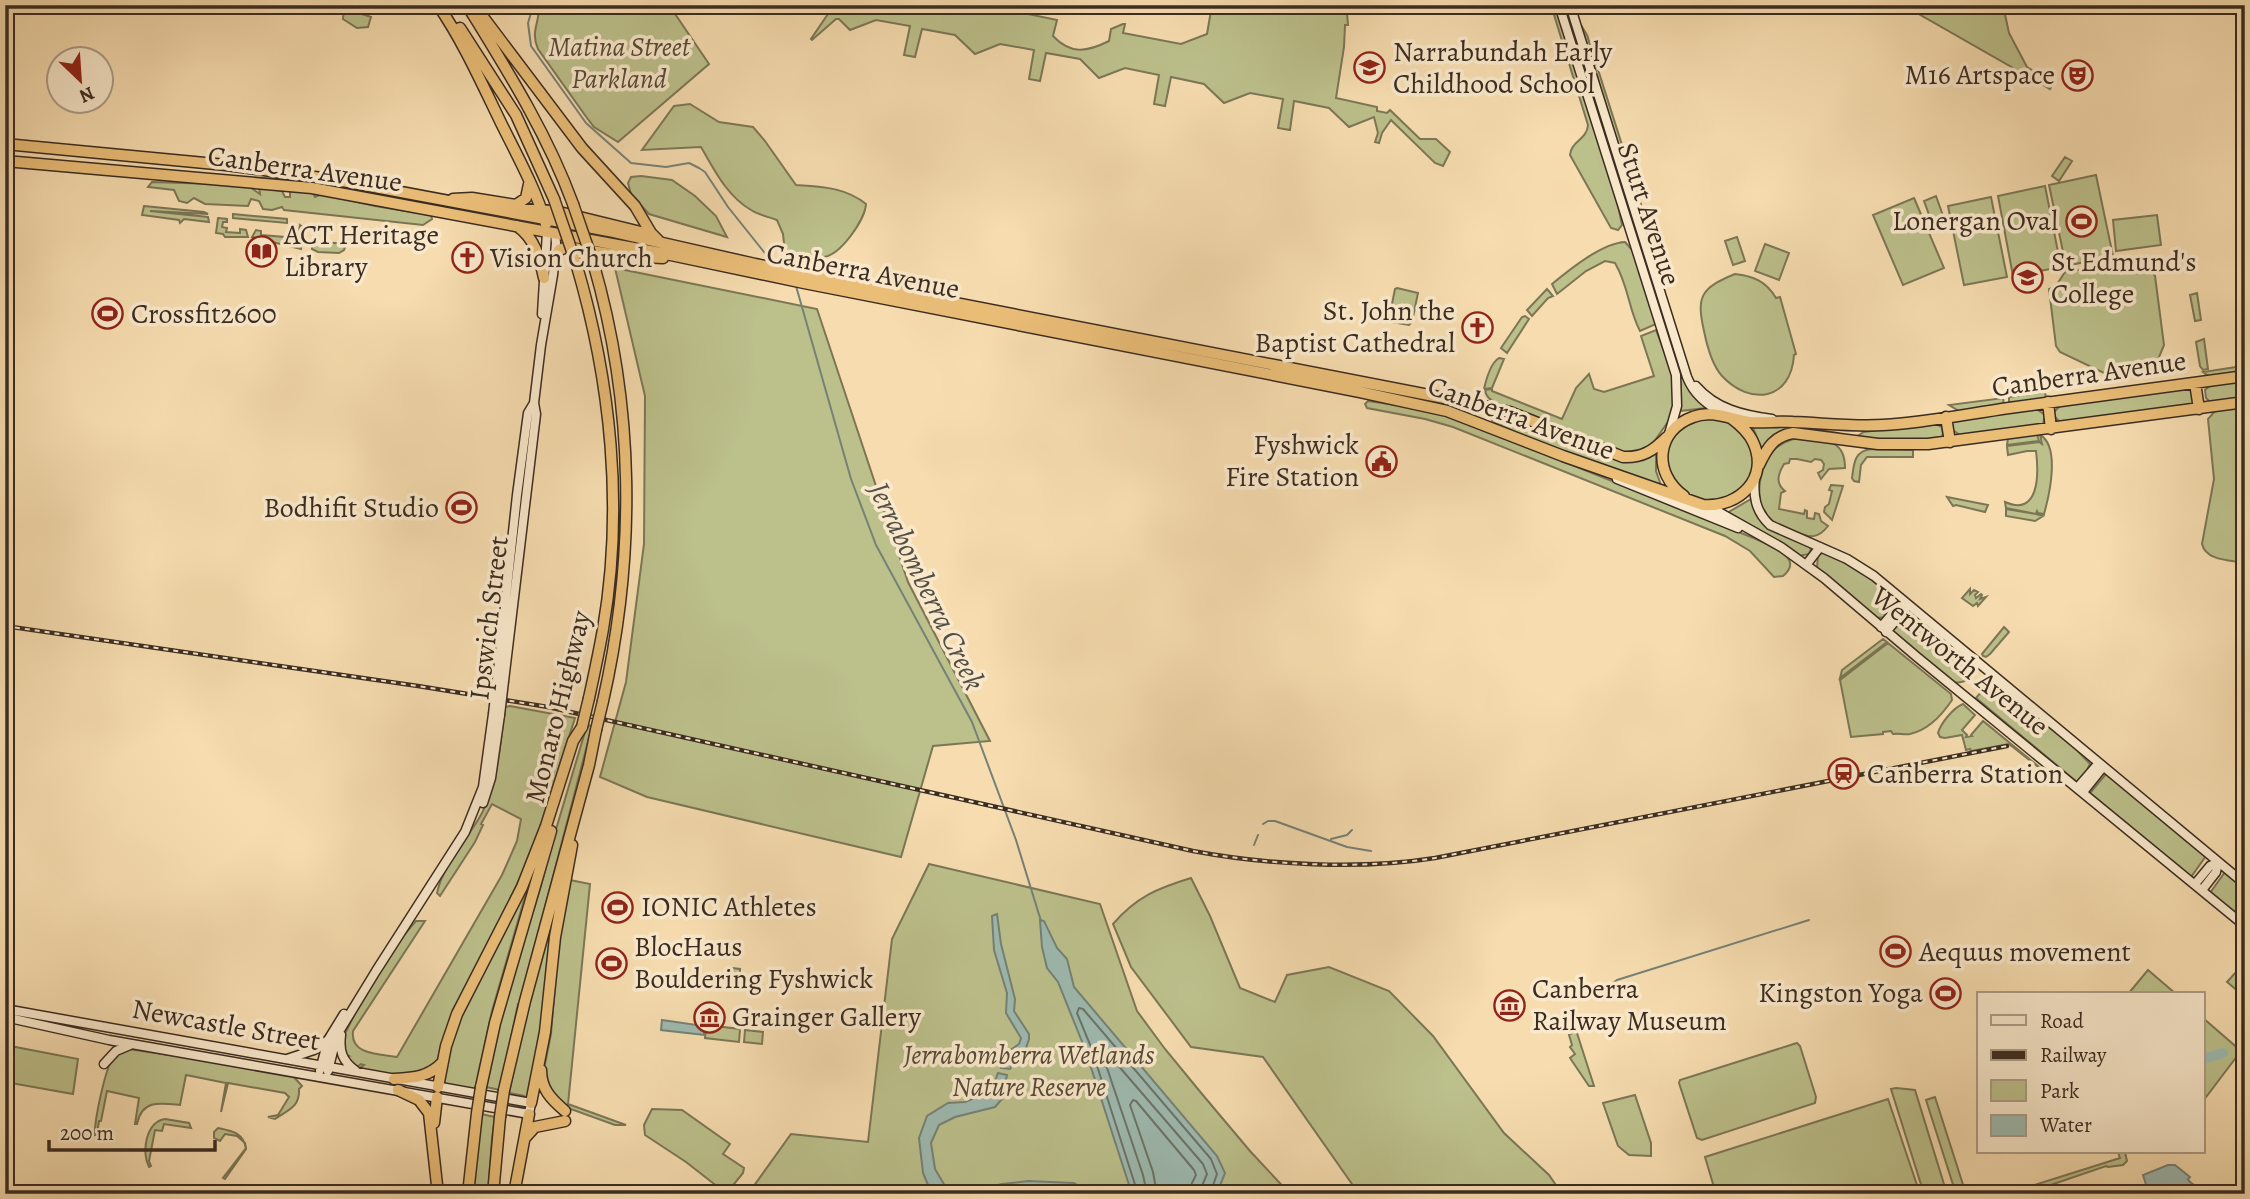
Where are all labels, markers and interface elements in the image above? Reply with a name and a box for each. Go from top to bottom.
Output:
park label: Matina Street Parkland [548,28,691,98]
place label: Narrabundah Early Childhood School [1393,33,1613,103]
north arrow [46,46,116,116]
school or university icon: Narrabundah Early Childhood School [1353,51,1387,85]
place label: M16 Artspace [1904,56,2055,94]
theatre icon: M16 Artspace [2061,58,2095,92]
text: N [75,80,99,109]
street label: Canberra Avenue [205,137,405,201]
street label: Sturt Avenue [1608,138,1690,290]
place label: Lonergan Oval [1892,202,2058,240]
sports icon: Lonergan Oval [2064,204,2098,238]
place label: ACT Heritage Library [283,216,439,286]
library icon: ACT Heritage Library [244,234,278,268]
street label: Canberra Avenue [763,234,963,308]
place label: Vision Church [489,239,653,277]
church icon: Vision Church [450,241,484,275]
place label: St Edmund's College [2051,243,2197,313]
school or university icon: St Edmund's College [2011,261,2045,295]
place label: St. John the Baptist Cathedral [1255,292,1455,362]
place label: Crossfit2600 [131,295,277,333]
sports icon: Crossfit2600 [91,297,125,331]
church icon: St. John the Baptist Cathedral [1461,310,1495,344]
street label: Canberra Avenue [1989,342,2189,406]
street label: Canberra Avenue [1422,367,1620,469]
place label: Fyshwick Fire Station [1225,426,1359,496]
public building icon: Fyshwick Fire Station [1365,444,1399,478]
water label: Jerrabomberra Creek [859,474,995,697]
place label: Bodhifit Studio [263,489,439,527]
sports icon: Bodhifit Studio [445,491,479,525]
street label: Ipswich Street [460,534,518,702]
street label: Wentworth Avenue [1862,577,2057,744]
street label: Monaro Highway [516,606,600,807]
place label: Canberra Station [1867,755,2063,793]
station icon: Canberra Station [1827,757,1861,791]
place label: IONIC Athletes [641,888,817,926]
sports icon: IONIC Athletes [601,890,635,924]
place label: BlocHaus Bouldering Fyshwick [634,928,873,998]
place label: Aequus movement [1918,933,2131,971]
sports icon: Aequus movement [1879,935,1913,969]
sports icon: BlocHaus Bouldering Fyshwick [594,946,628,980]
place label: Canberra Railway Museum [1532,970,1727,1040]
place label: Kingston Yoga [1758,974,1923,1012]
sports icon: Kingston Yoga [1929,976,1963,1010]
museum icon: Canberra Railway Museum [1492,988,1526,1022]
street label: Newcastle Street [129,990,323,1060]
legend [1977,992,2204,1154]
place label: Grainger Gallery [732,998,921,1036]
museum icon: Grainger Gallery [692,1000,726,1034]
text: Road [2040,1007,2084,1035]
park label: Jerrabomberra Wetlands Nature Reserve [902,1036,1155,1106]
text: Railway [2040,1041,2107,1069]
text: Park [2040,1077,2080,1105]
scale bar [49,1108,215,1152]
text: Water [2039,1111,2092,1139]
text: 200 m [60,1119,114,1147]

